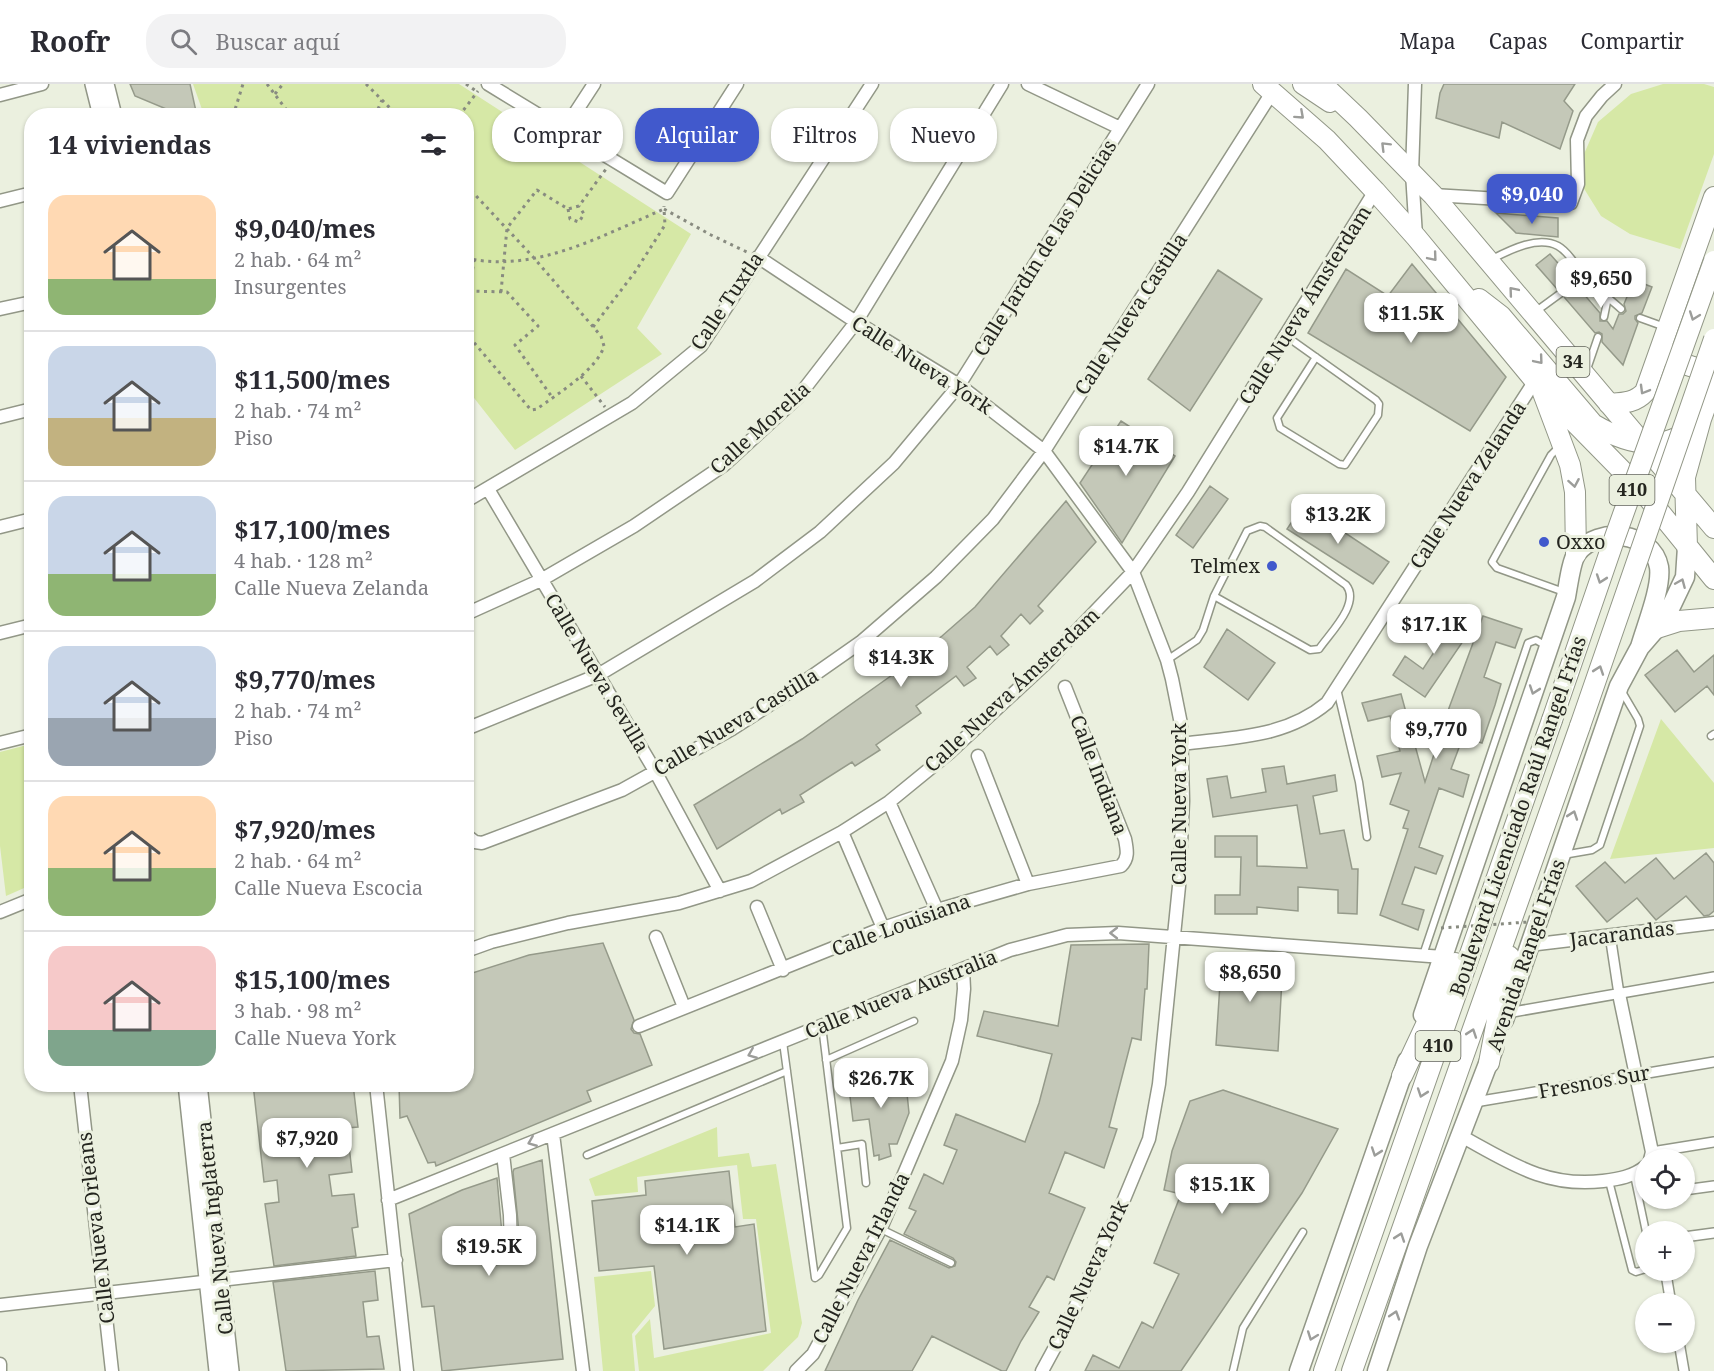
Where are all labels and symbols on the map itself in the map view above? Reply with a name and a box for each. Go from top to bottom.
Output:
one-way arrow [1293,108,1304,119]
street label: Calle Jardín de las Delicias [967,134,1122,361]
one-way arrow [1381,142,1392,152]
pin: $9,040 [1483,174,1581,225]
street label: Calle Nueva Ámsterdam [1232,200,1377,409]
street label: Calle Nueva Castilla [1068,227,1193,400]
street label: Calle Tuxtla [684,246,769,355]
one-way arrow [1426,250,1437,261]
pin: $9,650 [1552,258,1650,309]
one-way arrow [1510,287,1521,298]
pin: $11.5K [1362,293,1460,344]
street label: Calle Nueva York [847,309,998,420]
one-way arrow [1689,311,1702,321]
road number: 34 [1556,347,1590,377]
one-way arrow [1531,353,1542,364]
street label: Calle Morelia [704,375,816,480]
one-way arrow [1640,384,1651,394]
street label: Calle Nueva Zelanda [1403,396,1532,574]
pin: $14.7K [1077,426,1175,477]
road number: 410 [1610,475,1654,505]
one-way arrow [1567,478,1579,487]
pin: $13.2K [1289,494,1387,545]
place label: Oxxo [1556,528,1606,555]
marker: Oxxo [1537,535,1551,549]
place label: Telmex [1191,552,1260,579]
marker: Telmex [1265,559,1279,573]
one-way arrow [1595,573,1608,584]
one-way arrow [1674,579,1686,590]
street label: Calle Nueva Sevilla [539,588,656,758]
street label: Calle Nueva Ámsterdam [918,601,1105,778]
pin: $17.1K [1385,604,1483,655]
street label: Boulevard Licenciado Raúl Rangel Frías [1443,632,1592,1000]
pin: $14.3K [852,637,950,688]
street label: Calle Nueva Castilla [648,662,823,782]
one-way arrow [1592,665,1605,676]
one-way arrow [1529,684,1541,695]
pin: $9,770 [1387,709,1485,760]
street label: Calle Indiana [1064,711,1135,839]
street label: Calle Nueva York [1165,723,1192,885]
one-way arrow [1566,810,1579,821]
street label: Avenida Rangel Frías [1480,855,1571,1054]
street label: Calle Louisiana [828,887,974,962]
street label: Jacarandas [1567,914,1676,953]
one-way arrow [1110,927,1119,940]
street label: Calle Nueva Australia [801,943,1001,1044]
pin: $8,650 [1201,952,1299,1003]
one-way arrow [1464,1028,1477,1039]
road number: 410 [1416,1031,1460,1061]
one-way arrow [748,1047,759,1059]
pin: $26.7K [832,1058,930,1109]
street label: Fresnos Sur [1536,1058,1652,1105]
one-way arrow [1416,1087,1429,1098]
pin: $7,920 [258,1118,356,1169]
street label: Calle Nueva Inglaterra [190,1120,239,1336]
street label: Calle Nueva Orleans [70,1131,121,1325]
one-way arrow [528,1135,539,1147]
one-way arrow [1371,1146,1384,1157]
pin: $15.1K [1173,1164,1271,1215]
street label: Calle Nueva Irlanda [806,1167,916,1348]
street label: Calle Nueva York [1041,1195,1134,1354]
pin: $14.1K [638,1205,736,1256]
pin: $19.5K [440,1226,538,1277]
one-way arrow [1392,1232,1405,1243]
one-way arrow [1388,1311,1401,1321]
one-way arrow [1306,1330,1319,1341]

